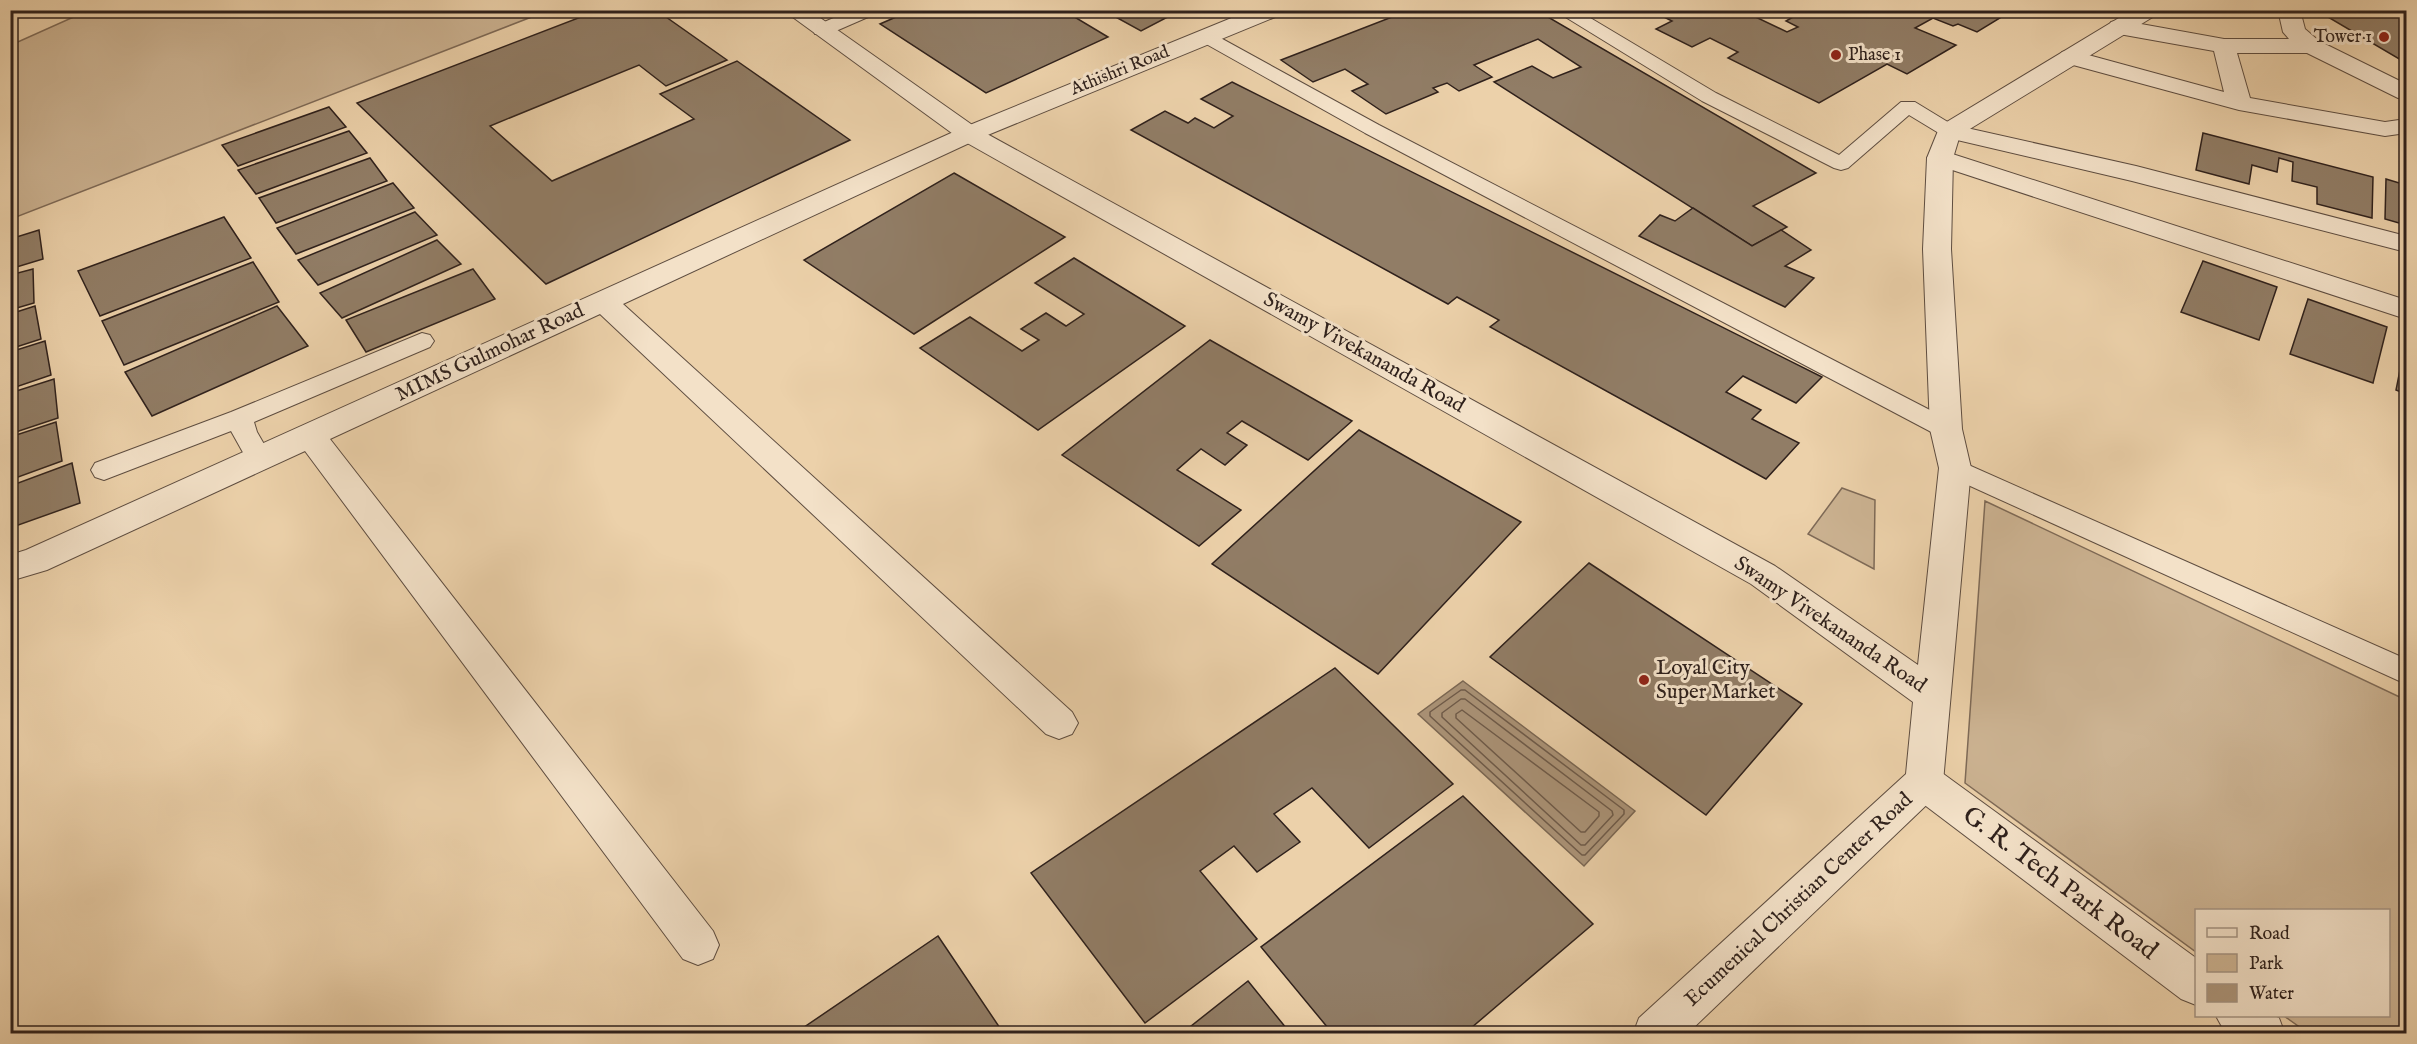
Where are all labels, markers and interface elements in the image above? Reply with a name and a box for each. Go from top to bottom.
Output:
place label: Tower 1 [2314,26,2372,49]
marker: Tower 1 [2377,30,2391,44]
street label: Athishri Road [1066,41,1173,102]
place label: Phase 1 [1848,44,1901,67]
marker: Phase 1 [1829,48,1843,62]
street label: Swamy Vivekananda Road [1258,286,1470,420]
street label: MIMS Gulmohar Road [392,297,589,408]
street label: Swamy Vivekananda Road [1729,550,1932,700]
place label: Loyal City Super Market [1656,655,1775,706]
marker: Loyal City Super Market [1637,673,1651,687]
street label: Ecumenical Christian Center Road [1679,786,1919,1013]
street label: G. R. Tech Park Road [1956,799,2164,967]
legend [2195,909,2390,1017]
text: Road [2249,923,2290,946]
text: Park [2249,953,2284,976]
text: Water [2249,983,2294,1006]

